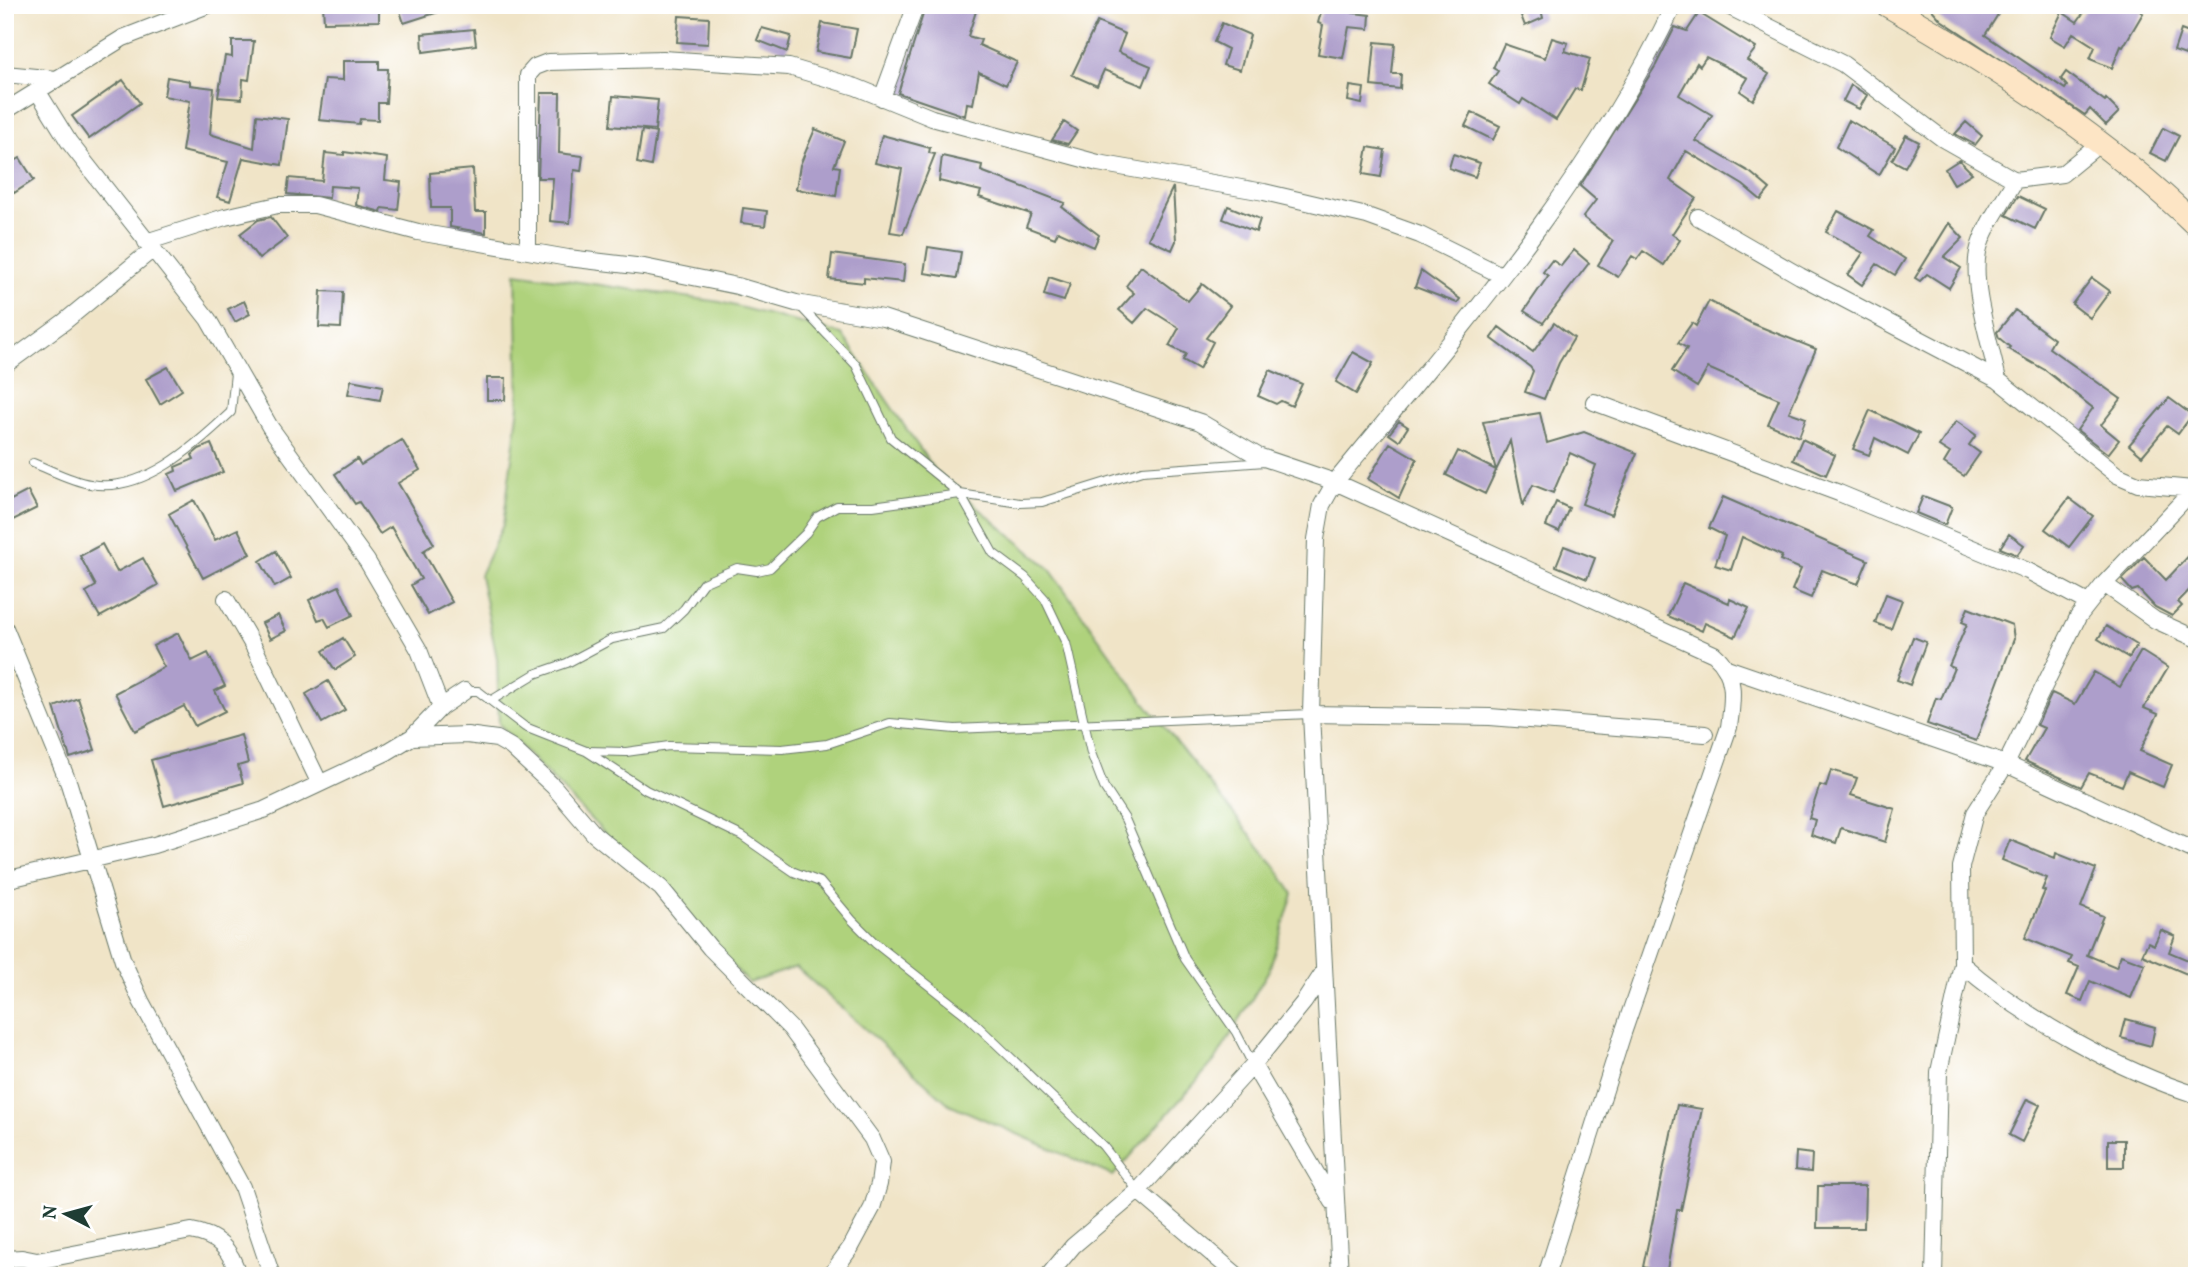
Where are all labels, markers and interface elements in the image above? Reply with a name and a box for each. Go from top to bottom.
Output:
north arrow [32,1180,102,1250]
text: N [37,1204,65,1221]

